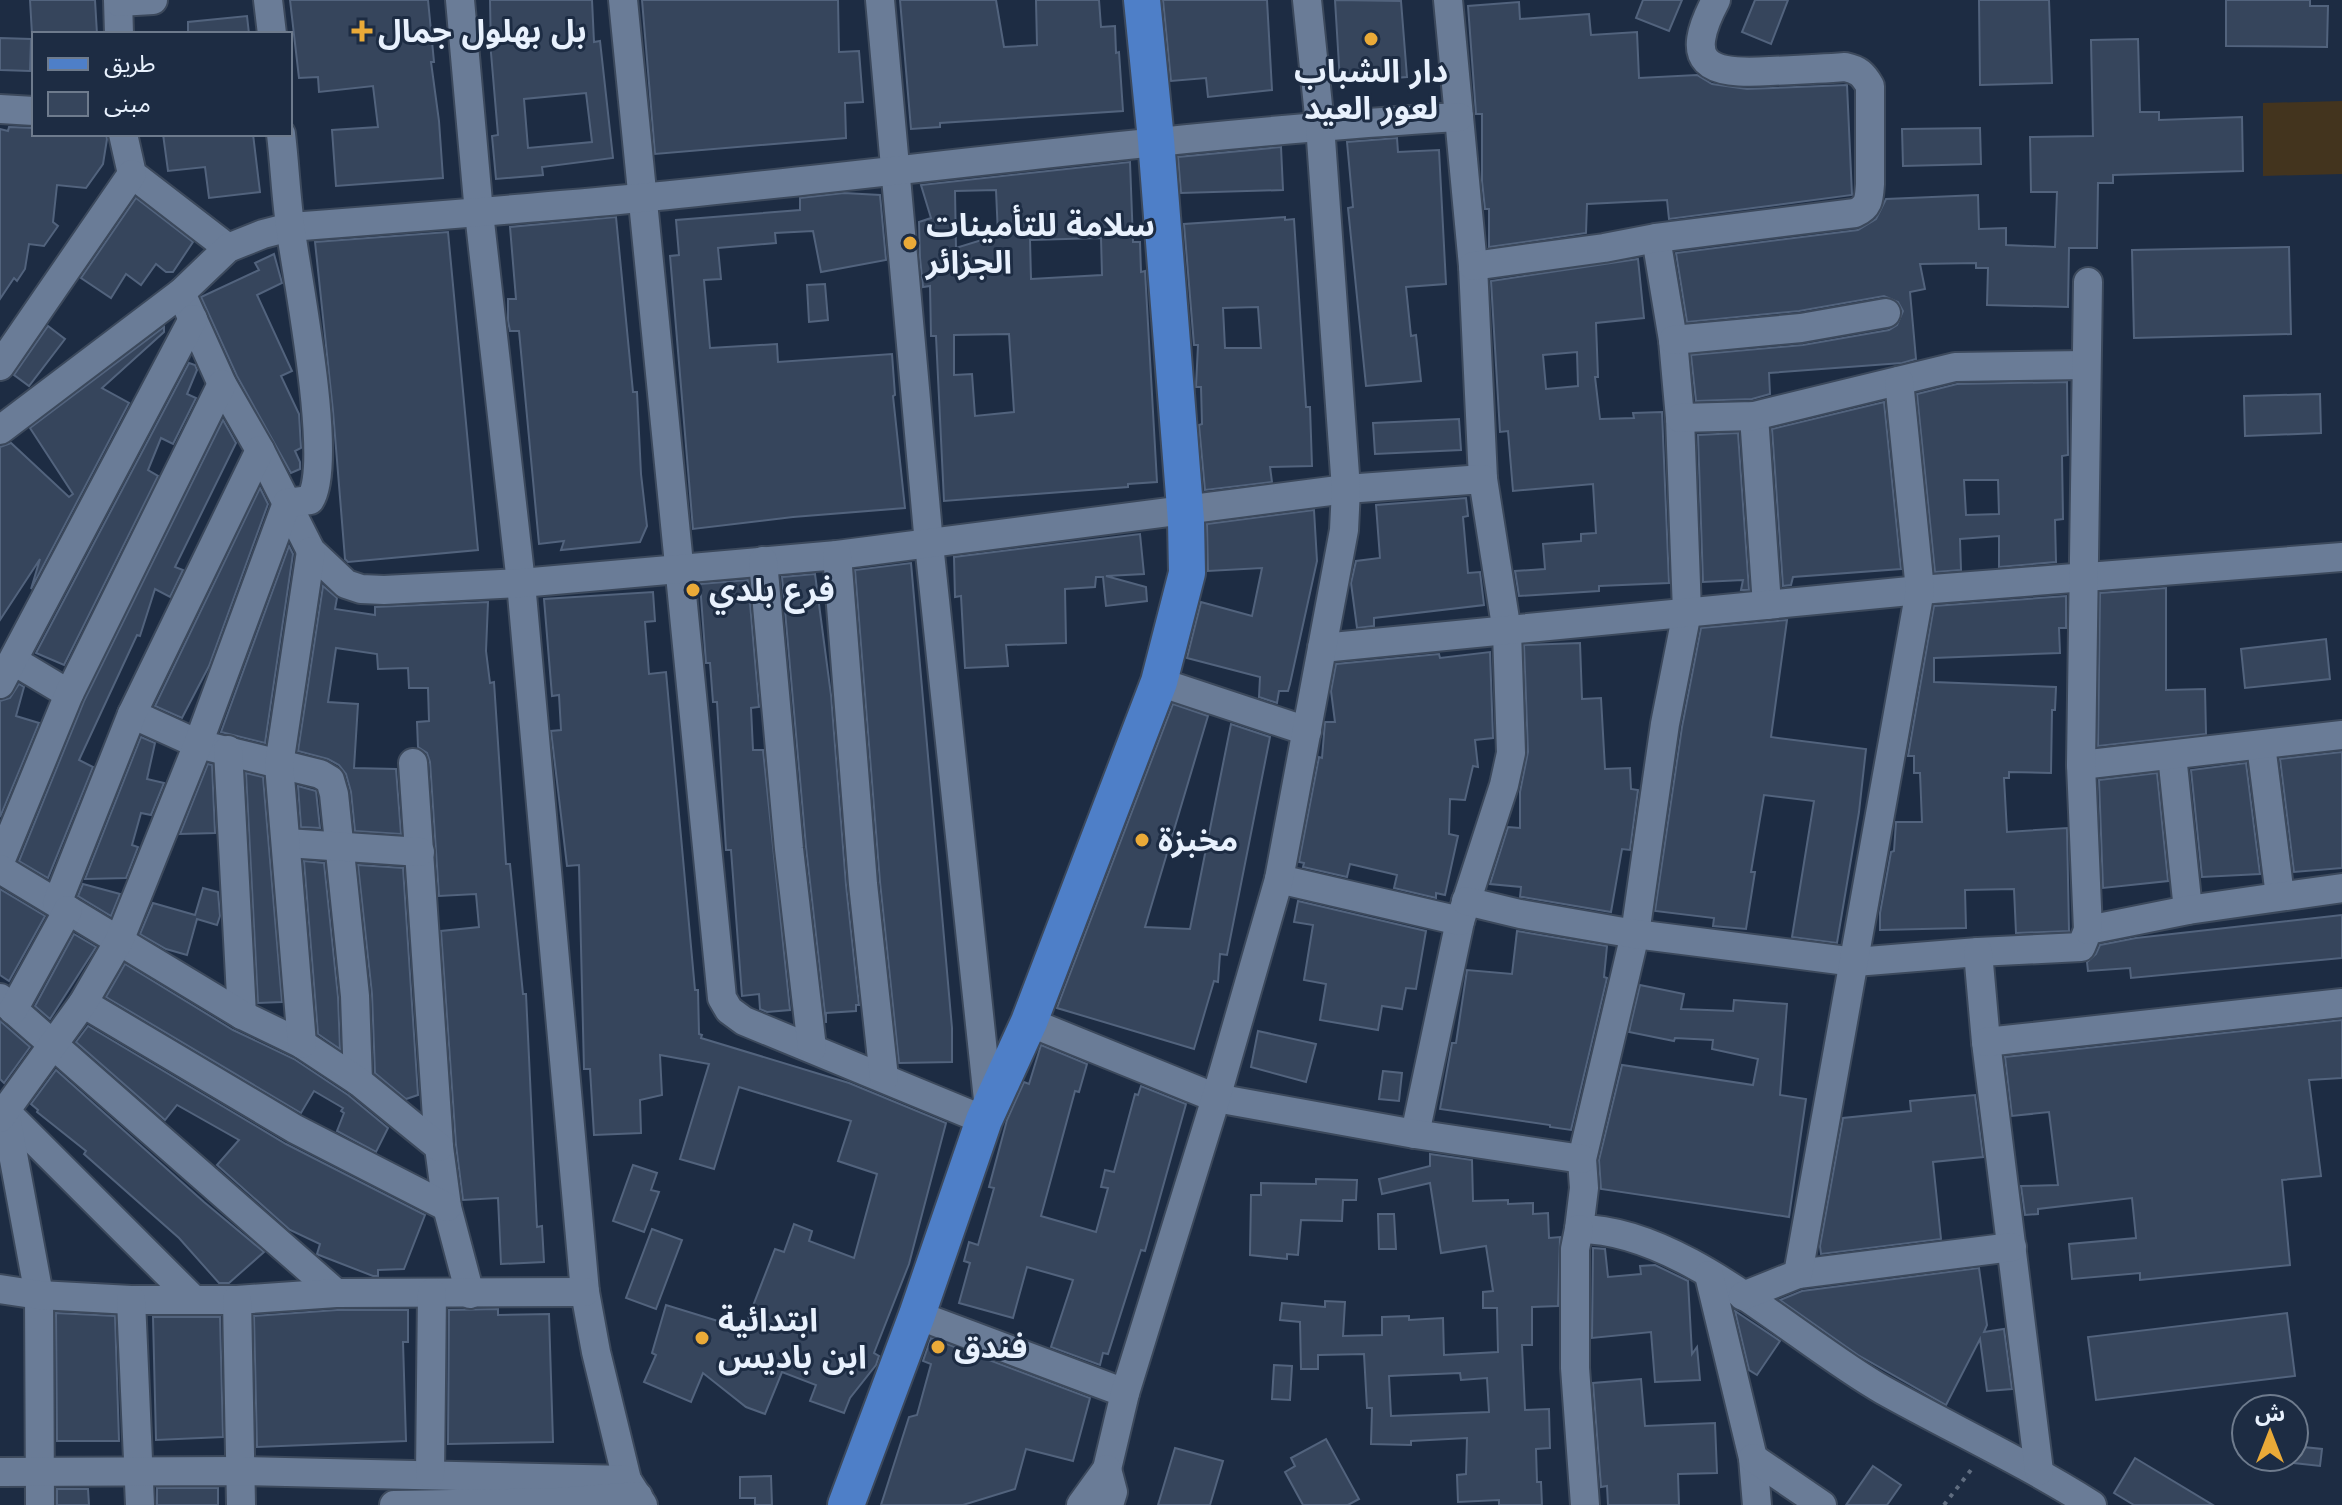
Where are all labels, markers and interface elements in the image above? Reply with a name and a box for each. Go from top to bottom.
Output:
place label: بل بهلول جمال [378,8,587,54]
marker: بل بهلول جمال [353,22,371,40]
marker: دار الشباب لعور العيد [1362,30,1380,48]
legend [32,32,292,136]
text: طريق [104,46,156,81]
place label: دار الشباب لعور العيد [1294,48,1448,131]
text: مبنى [104,86,151,121]
place label: سلامة للتأمينات الجزائر [924,202,1155,285]
marker: سلامة للتأمينات الجزائر [901,234,919,252]
place label: فرع بلدي [709,567,835,615]
marker: فرع بلدي [684,581,702,599]
place label: مخبزة [1158,817,1238,863]
marker: مخبزة [1133,831,1151,849]
place label: ابتدائية ابن باديس [718,1297,867,1380]
place label: فندق [954,1324,1027,1370]
marker: ابتدائية ابن باديس [693,1329,711,1347]
marker: فندق [929,1338,947,1356]
north arrow [2230,1393,2310,1473]
text: ش [2255,1397,2285,1429]

